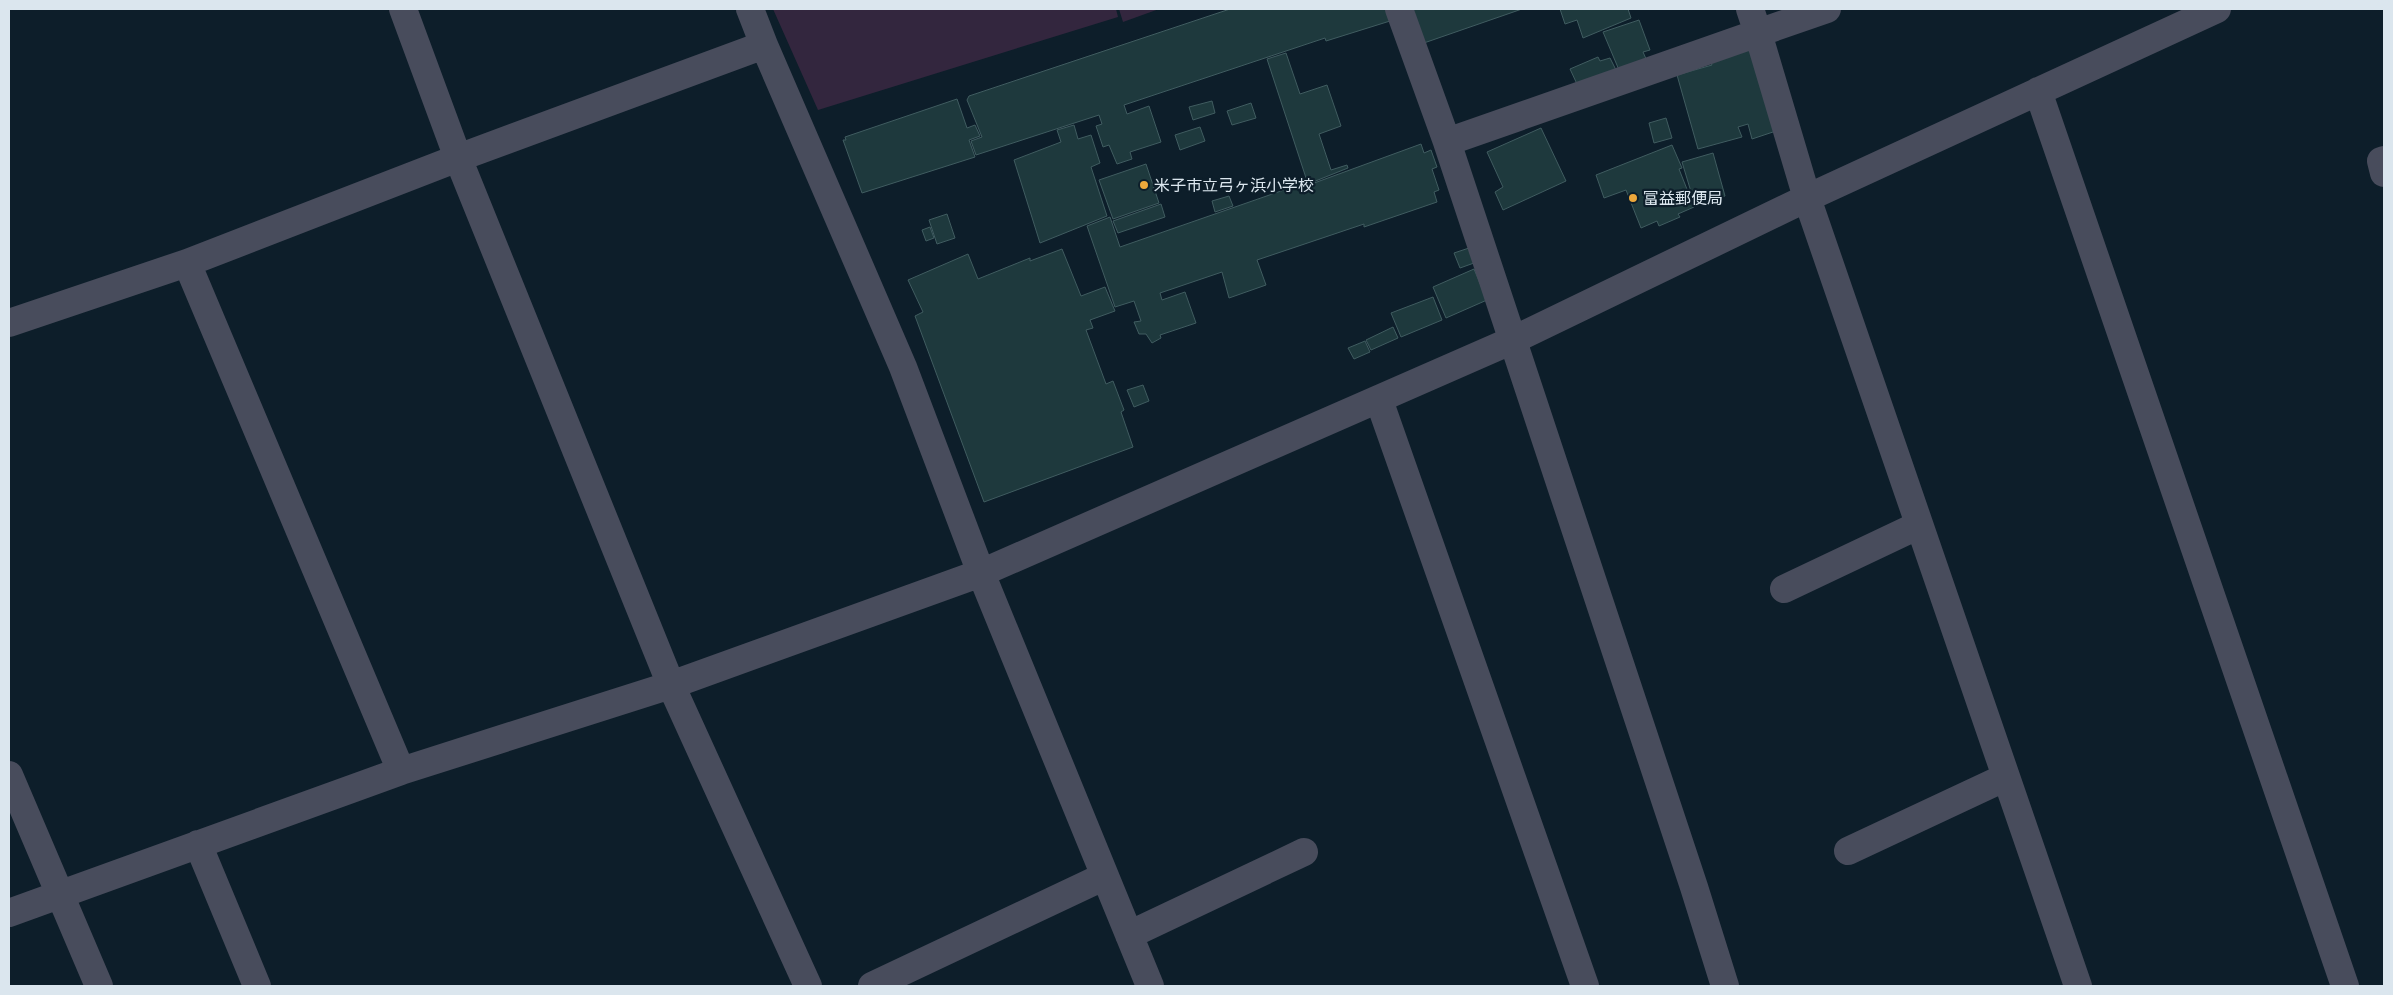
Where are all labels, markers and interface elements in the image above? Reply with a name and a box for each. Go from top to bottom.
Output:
place label: 米子市立弓ヶ浜小学校 [1154,176,1314,195]
marker: 米子市立弓ヶ浜小学校 [1138,179,1150,191]
place label: 富益郵便局 [1643,189,1723,208]
marker: 富益郵便局 [1627,192,1639,204]

